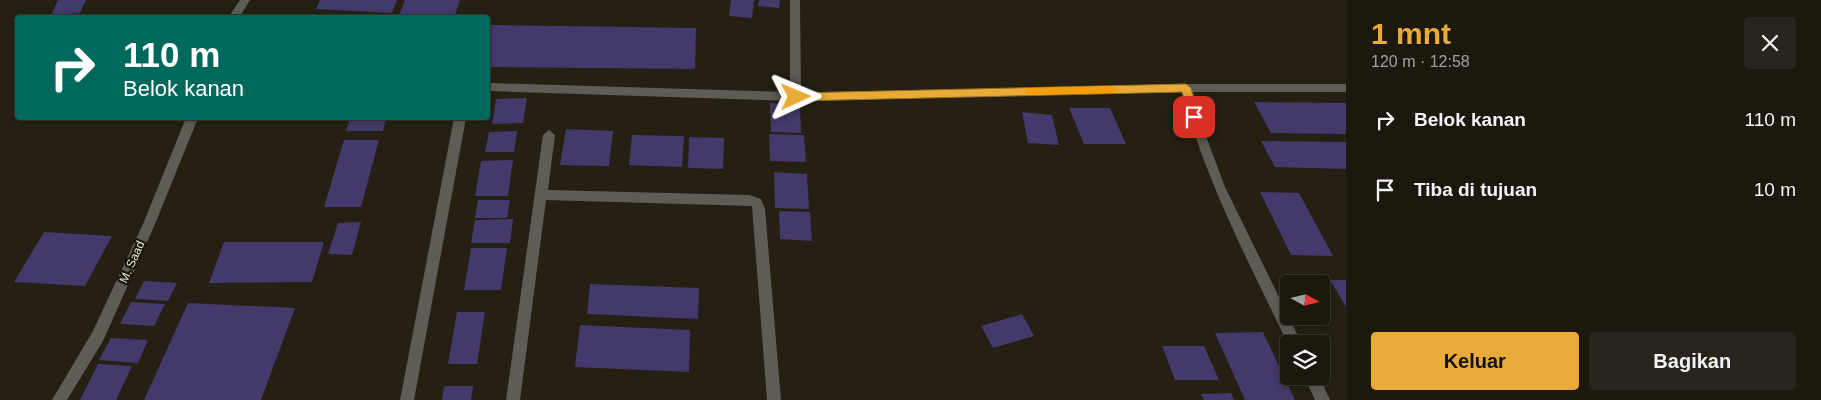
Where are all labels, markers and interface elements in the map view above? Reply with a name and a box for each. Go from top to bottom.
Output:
text: 1 mnt [1371,17,1451,50]
button: close [1744,17,1796,69]
icon: right [40,35,105,100]
text: 110 m [123,35,220,74]
text: 120 m · 12:58 [1371,53,1470,70]
position arrow [769,70,821,122]
text: Belok kanan [123,76,244,101]
pin [1173,96,1215,138]
icon: arrive [1180,103,1208,131]
icon: right [1371,106,1399,134]
text: Belok kanan [1414,109,1526,130]
text: 110 m [1745,109,1796,130]
icon: arrive [1371,176,1399,204]
text: Tiba di tujuan [1414,179,1537,200]
text: 10 m [1754,179,1796,200]
street label: M. Saad [117,239,147,285]
north arrow [1280,275,1330,325]
map controls [1280,275,1330,385]
button: Keluar [1371,332,1579,390]
button: Bagikan [1589,332,1796,390]
button: layers [1280,335,1330,385]

